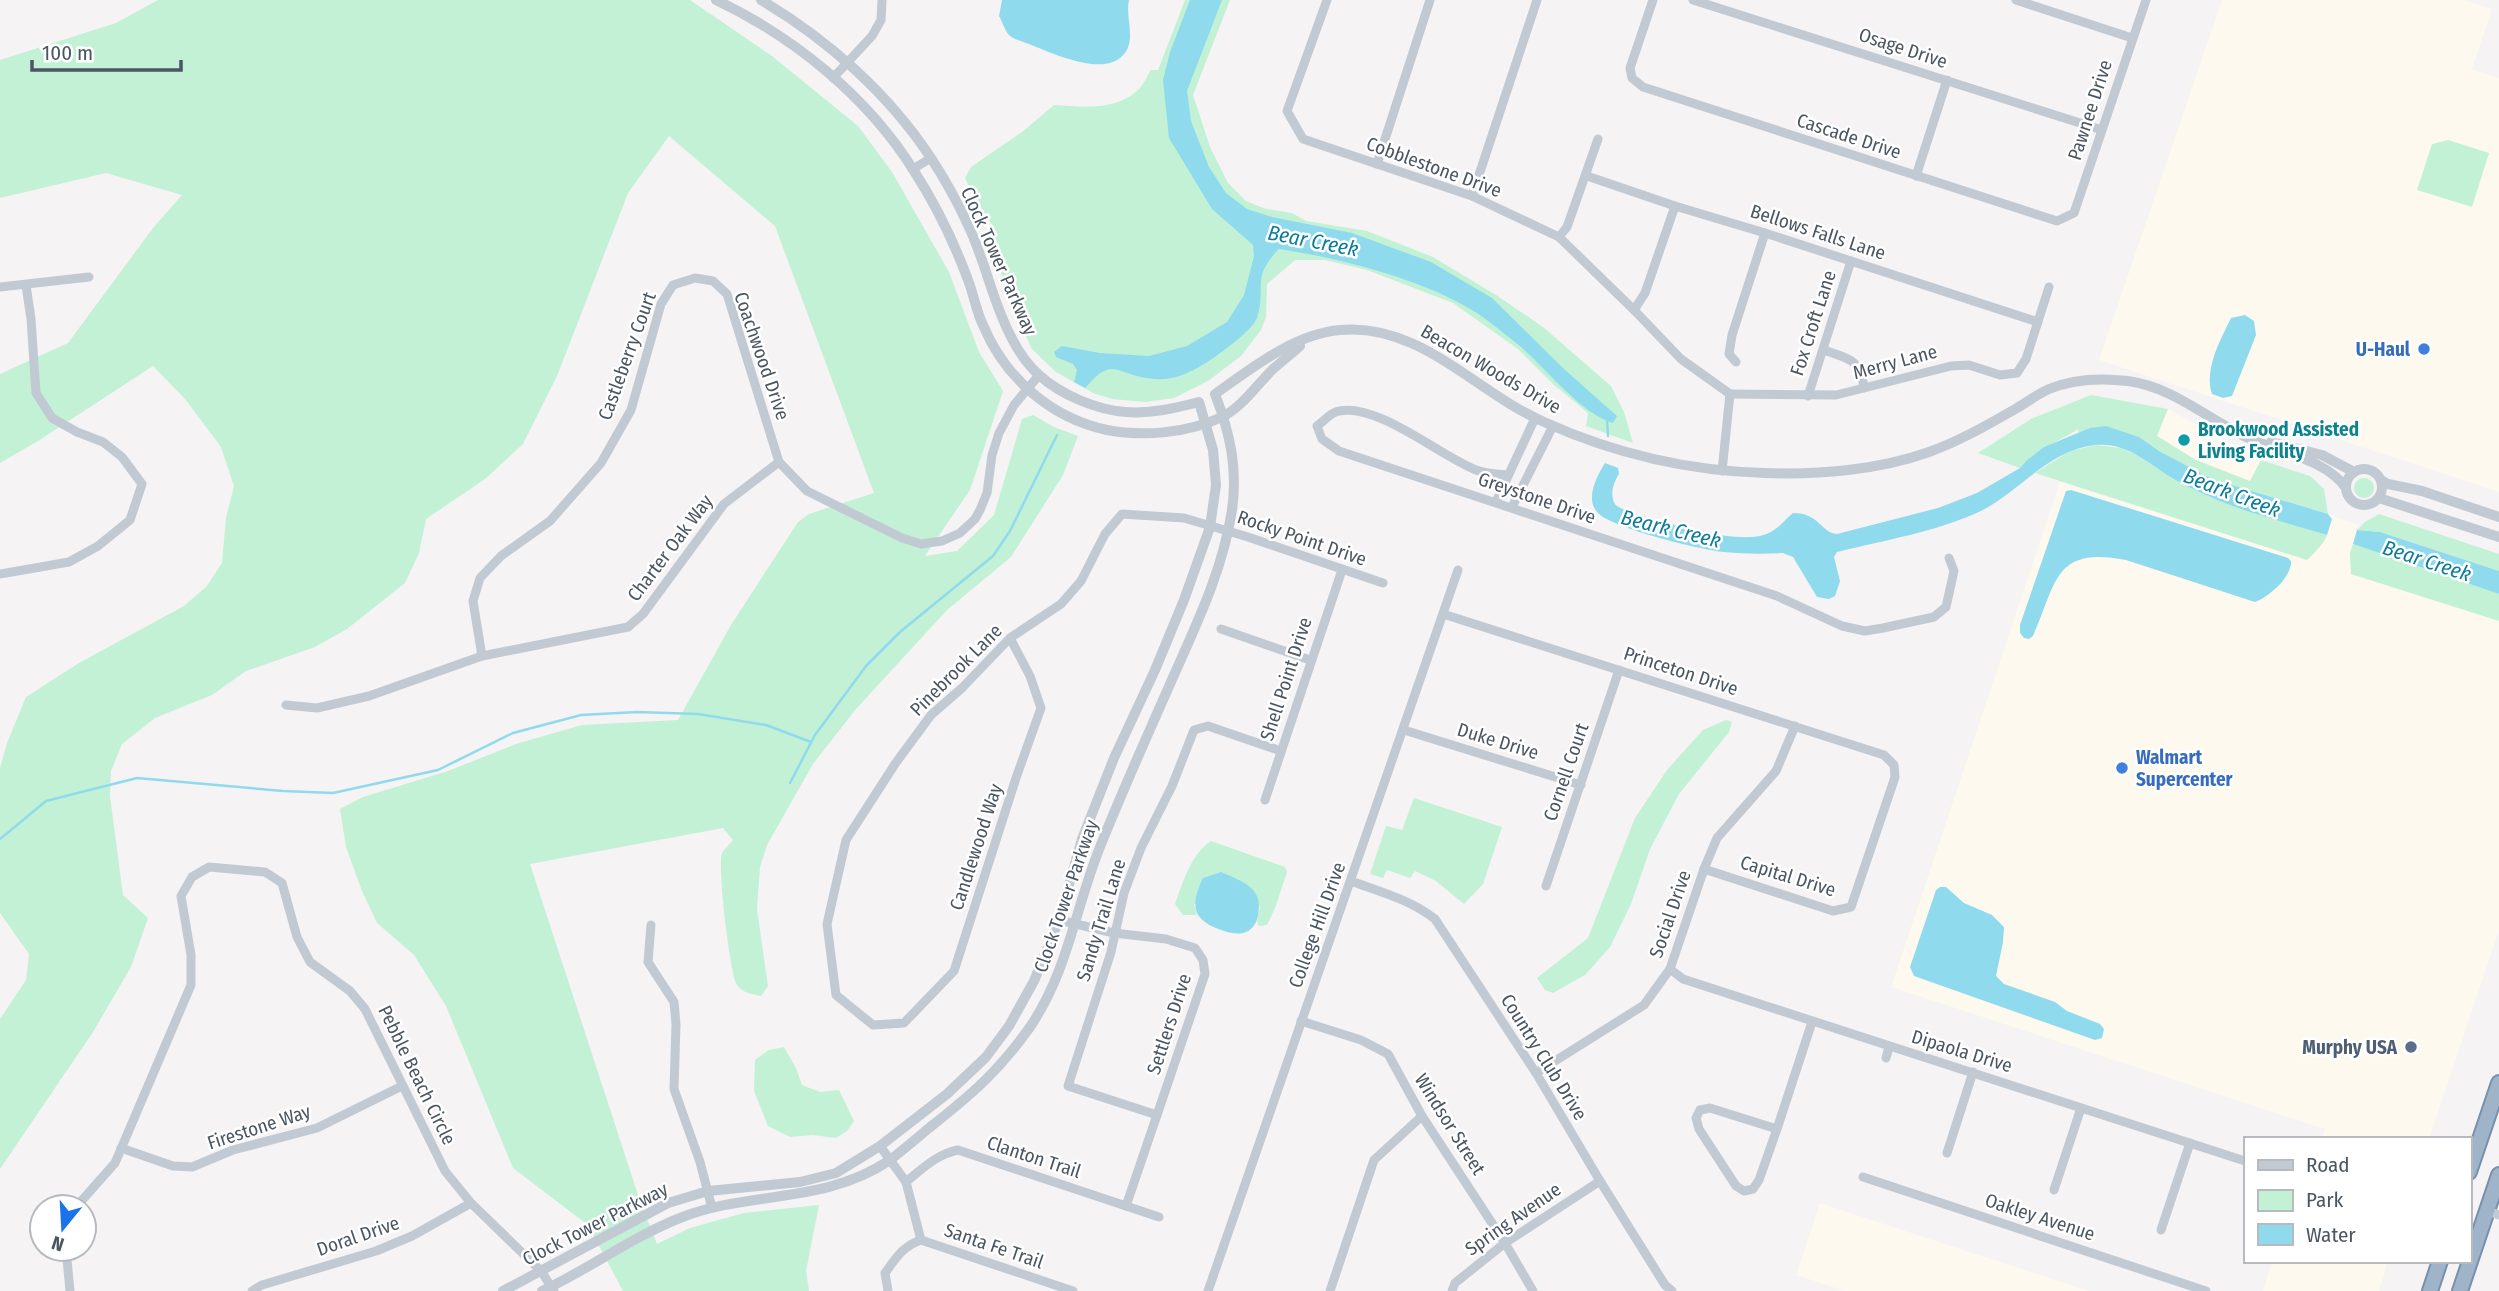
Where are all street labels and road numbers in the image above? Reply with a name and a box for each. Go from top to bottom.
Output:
street label: Osage Drive [1856,23,1950,73]
street label: Pawnee Drive [2063,57,2117,163]
street label: Cascade Drive [1794,108,1904,164]
street label: Cobblestone Drive [1363,132,1505,202]
street label: Clock Tower Parkway [956,183,1042,339]
street label: Bellows Falls Lane [1748,199,1888,265]
street label: Fox Croft Lane [1785,268,1841,378]
street label: Castleberry Court [593,288,661,423]
street label: Coachwood Drive [729,289,795,423]
street label: Beacon Woods Drive [1417,319,1565,419]
street label: Merry Lane [1850,340,1940,384]
street label: Greystone Drive [1475,467,1599,529]
street label: Charter Oak Way [622,490,718,606]
street label: Rocky Point Drive [1234,505,1370,571]
street label: Shell Point Drive [1255,614,1317,744]
street label: Pinebrook Lane [905,619,1007,721]
street label: Princeton Drive [1621,642,1741,700]
street label: Duke Drive [1455,718,1541,764]
street label: Cornell Court [1539,719,1594,824]
street label: Candlewood Way [945,780,1007,913]
street label: Clock Tower Parkway [1029,816,1103,975]
street label: Capital Drive [1738,851,1838,901]
street label: Sandy Trail Lane [1071,856,1131,984]
street label: College Hill Drive [1284,859,1350,991]
street label: Social Drive [1644,867,1696,961]
street label: Settlers Drive [1142,971,1196,1077]
street label: Country Club Drive [1496,990,1592,1124]
street label: Pebble Beach Circle [373,1002,461,1148]
street label: Dipaola Drive [1909,1025,2015,1077]
street label: Windsor Street [1410,1069,1491,1180]
street label: Firestone Way [205,1099,314,1154]
street label: Clanton Trail [984,1131,1084,1183]
street label: Clock Tower Parkway [519,1177,672,1271]
street label: Spring Avenue [1461,1178,1565,1260]
street label: Oakley Avenue [1982,1188,2098,1246]
street label: Doral Drive [314,1211,402,1261]
street label: Santa Fe Trail [941,1218,1047,1274]

